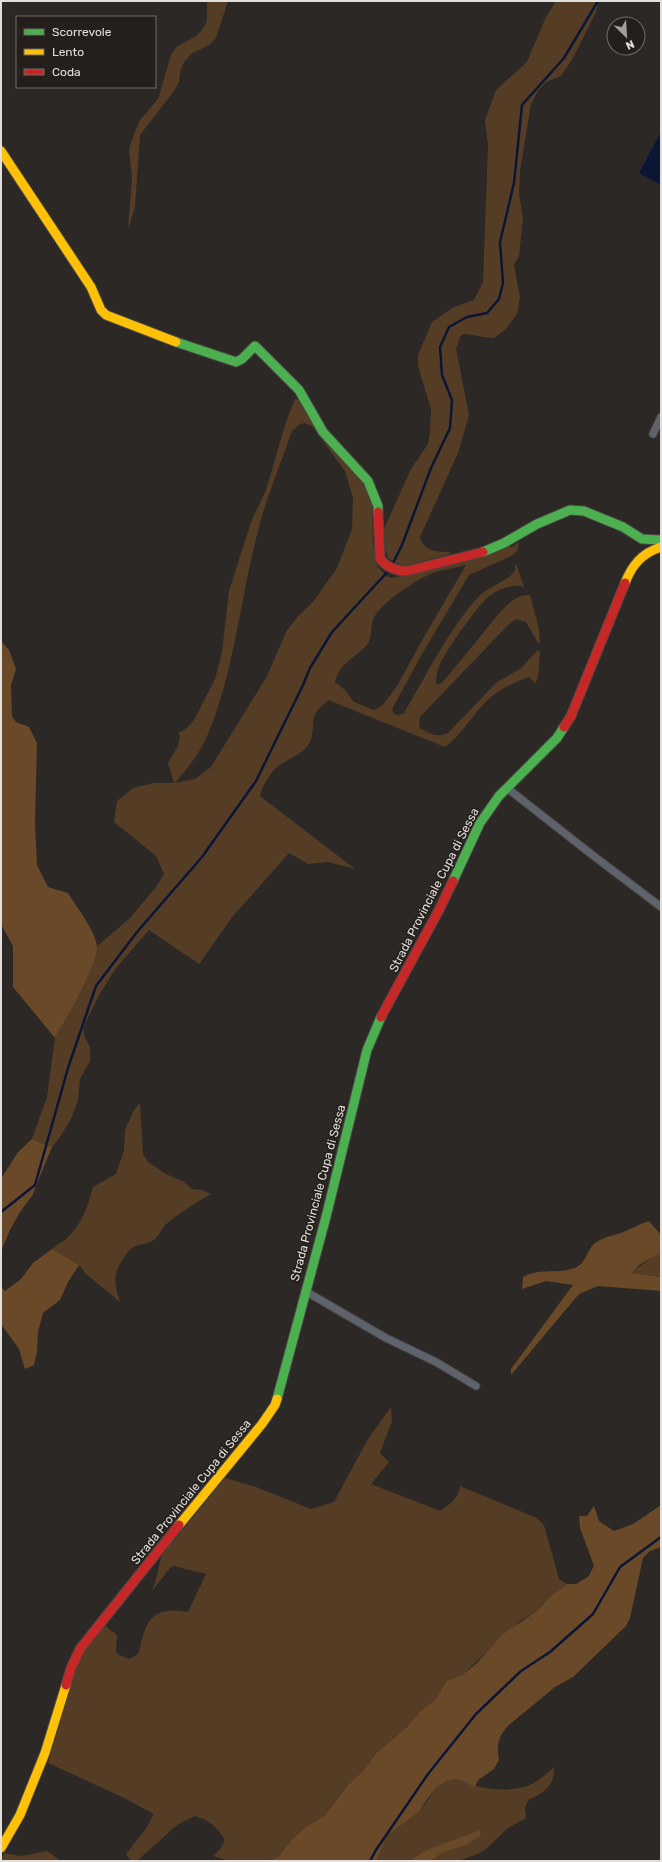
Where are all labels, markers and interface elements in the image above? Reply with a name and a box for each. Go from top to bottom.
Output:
legend [16,16,156,88]
north arrow [606,16,646,56]
text: Scorrevole [52,25,112,39]
text: N [624,37,636,52]
text: Lento [52,45,84,59]
text: Coda [52,65,81,79]
street label: Strada Provinciale Cupa di Sessa [386,806,482,974]
street label: Strada Provinciale Cupa di Sessa [288,1103,348,1283]
street label: Strada Provinciale Cupa di Sessa [128,1417,254,1567]

